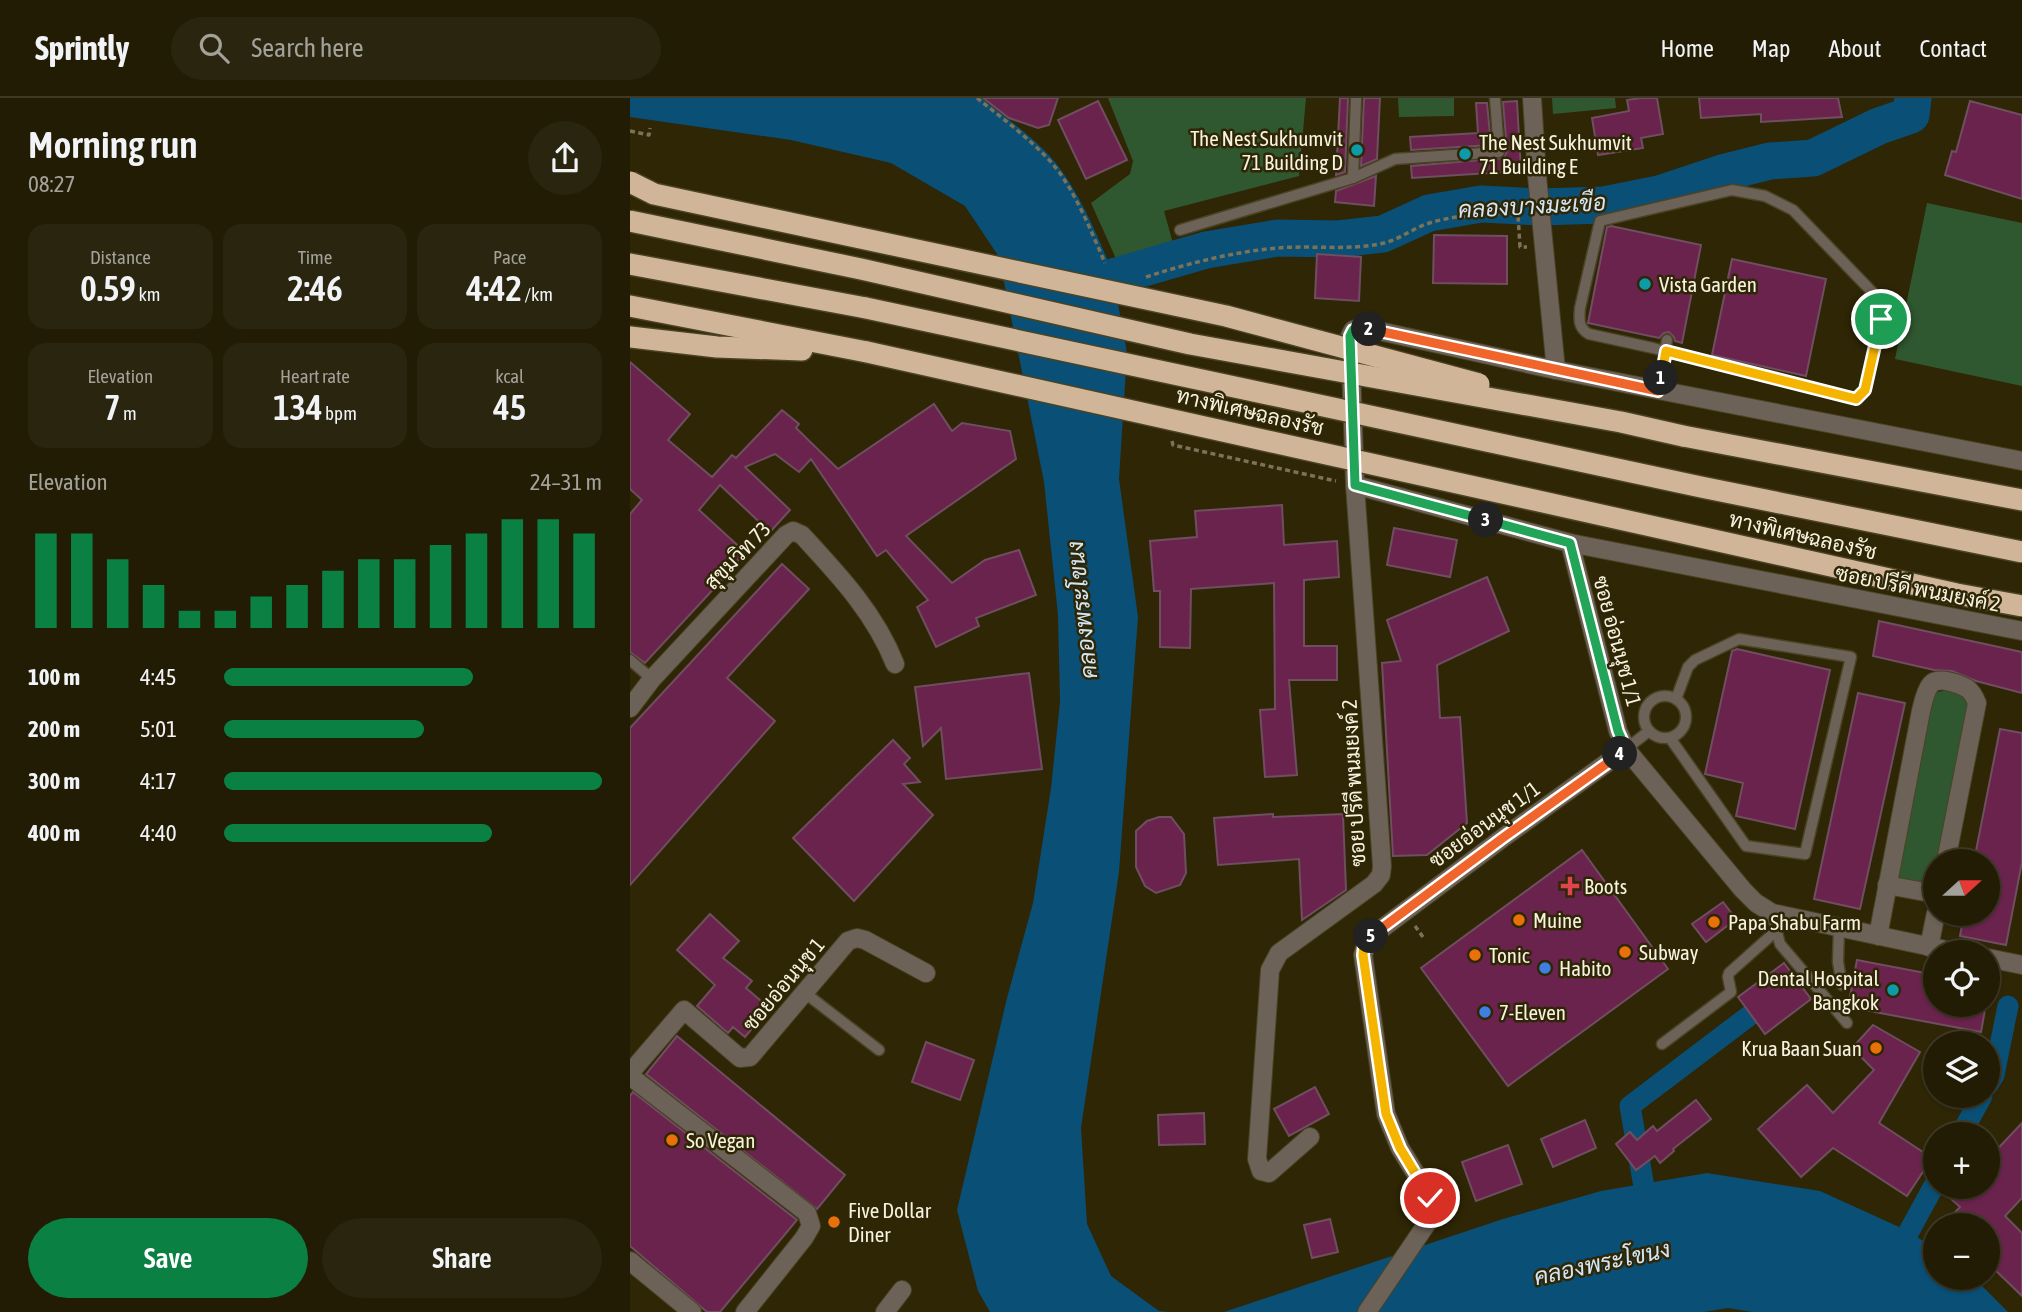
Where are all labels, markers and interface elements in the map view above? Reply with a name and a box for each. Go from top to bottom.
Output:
search box [171,17,661,80]
text: Sprintly [35,29,129,67]
icon: search [195,29,233,67]
text: Search here [251,33,364,63]
text: Home [1660,35,1714,62]
text: Map [1752,35,1790,62]
text: About [1828,35,1881,62]
text: Contact [1919,35,1987,62]
button: share [528,121,602,195]
text: Morning run [28,123,198,166]
place label: The Nest Sukhumvit 71 Building D [1190,126,1343,174]
place label: The Nest Sukhumvit 71 Building E [1479,130,1632,178]
marker: The Nest Sukhumvit 71 Building D [1349,142,1365,158]
marker: The Nest Sukhumvit 71 Building E [1457,146,1473,162]
text: 08:27 [28,171,75,197]
water label: คลองบางมะเขือ [1457,187,1607,223]
text: Distance [90,246,151,268]
text: Time [298,246,332,268]
text: Pace [493,246,526,268]
text: 0.59 [80,268,136,308]
text: 2:46 [287,268,343,308]
text: 4:42 [466,268,522,308]
place label: Vista Garden [1659,272,1757,296]
marker: Vista Garden [1637,276,1653,292]
text: km [136,283,160,305]
text: /km [522,283,553,305]
pin [1851,289,1911,349]
icon: arrive [1862,300,1900,338]
pin: 2 [1352,312,1386,346]
text: 2 [1364,317,1373,339]
pin: 1 [1644,360,1678,396]
text: Elevation [87,365,153,387]
text: Heart rate [280,365,350,387]
text: kcal [495,365,524,387]
text: 1 [1656,366,1665,388]
street label: ทางพิเศษฉลองรัช [1174,382,1326,440]
text: 7 [104,387,120,427]
text: 134 [273,387,323,427]
text: 45 [493,387,526,427]
text: m [120,402,137,424]
text: bpm [323,402,357,424]
text: Elevation [28,469,108,495]
text: 24–31 m [530,469,602,495]
pin: 3 [1468,502,1504,538]
street label: ทางพิเศษฉลองรัช [1727,506,1879,564]
text: 3 [1481,508,1490,530]
street label: สุขุมวิท 73 [699,516,777,596]
water label: คลองพระโขนง [1059,540,1102,681]
street label: ซอย ปรีดี พนมยงค์ 2 [1833,559,2003,616]
street label: ซอย อ่อนนุช 1/1 [1586,573,1647,710]
text: 100 m [28,664,80,690]
text: 4:45 [140,664,177,690]
street label: ซอย ปรีดี พนมยงค์ 2 [1336,699,1369,867]
text: 200 m [28,716,80,742]
text: 5:01 [140,716,177,742]
pin: 4 [1602,736,1637,772]
text: 4 [1615,742,1624,764]
text: 300 m [28,768,80,794]
text: 4:17 [140,768,177,794]
street label: ซอยอ่อนนุช 1/1 [1424,776,1546,875]
text: 400 m [28,820,80,846]
text: 4:40 [140,820,177,846]
north arrow [1923,849,2000,926]
map controls [1923,849,2000,1290]
place label: Boots [1584,874,1627,898]
marker: Boots [1562,878,1578,894]
place label: Muine [1533,908,1582,932]
place label: Papa Shabu Farm [1728,910,1861,934]
marker: Muine [1511,912,1527,928]
marker: Papa Shabu Farm [1706,914,1722,930]
pin: 5 [1354,918,1388,954]
text: 5 [1366,924,1375,946]
street label: ซอยอ่อนนุช 1 [737,933,831,1037]
place label: Subway [1639,940,1699,964]
button: locate [1923,940,2000,1017]
place label: Tonic [1489,943,1530,967]
marker: Subway [1617,944,1633,960]
marker: Tonic [1467,947,1483,963]
place label: Habito [1559,956,1611,980]
marker: Habito [1537,960,1553,976]
place label: Dental Hospital Bangkok [1758,966,1879,1014]
marker: Dental Hospital Bangkok [1885,982,1901,998]
place label: 7-Eleven [1499,1000,1566,1024]
marker: 7-Eleven [1477,1004,1493,1020]
button: layers [1923,1031,2000,1108]
place label: Krua Baan Suan [1741,1036,1862,1060]
marker: Krua Baan Suan [1868,1040,1884,1056]
button: + [1923,1122,2000,1199]
place label: So Vegan [686,1128,755,1152]
marker: So Vegan [664,1132,680,1148]
pin [1400,1168,1460,1228]
icon: check [1411,1179,1449,1217]
place label: Five Dollar Diner [848,1198,932,1246]
button: − [1923,1213,2000,1290]
marker: Five Dollar Diner [826,1214,842,1230]
button: Save [28,1218,308,1298]
button: Share [322,1218,602,1298]
water label: คลองพระโขนง [1531,1233,1672,1290]

